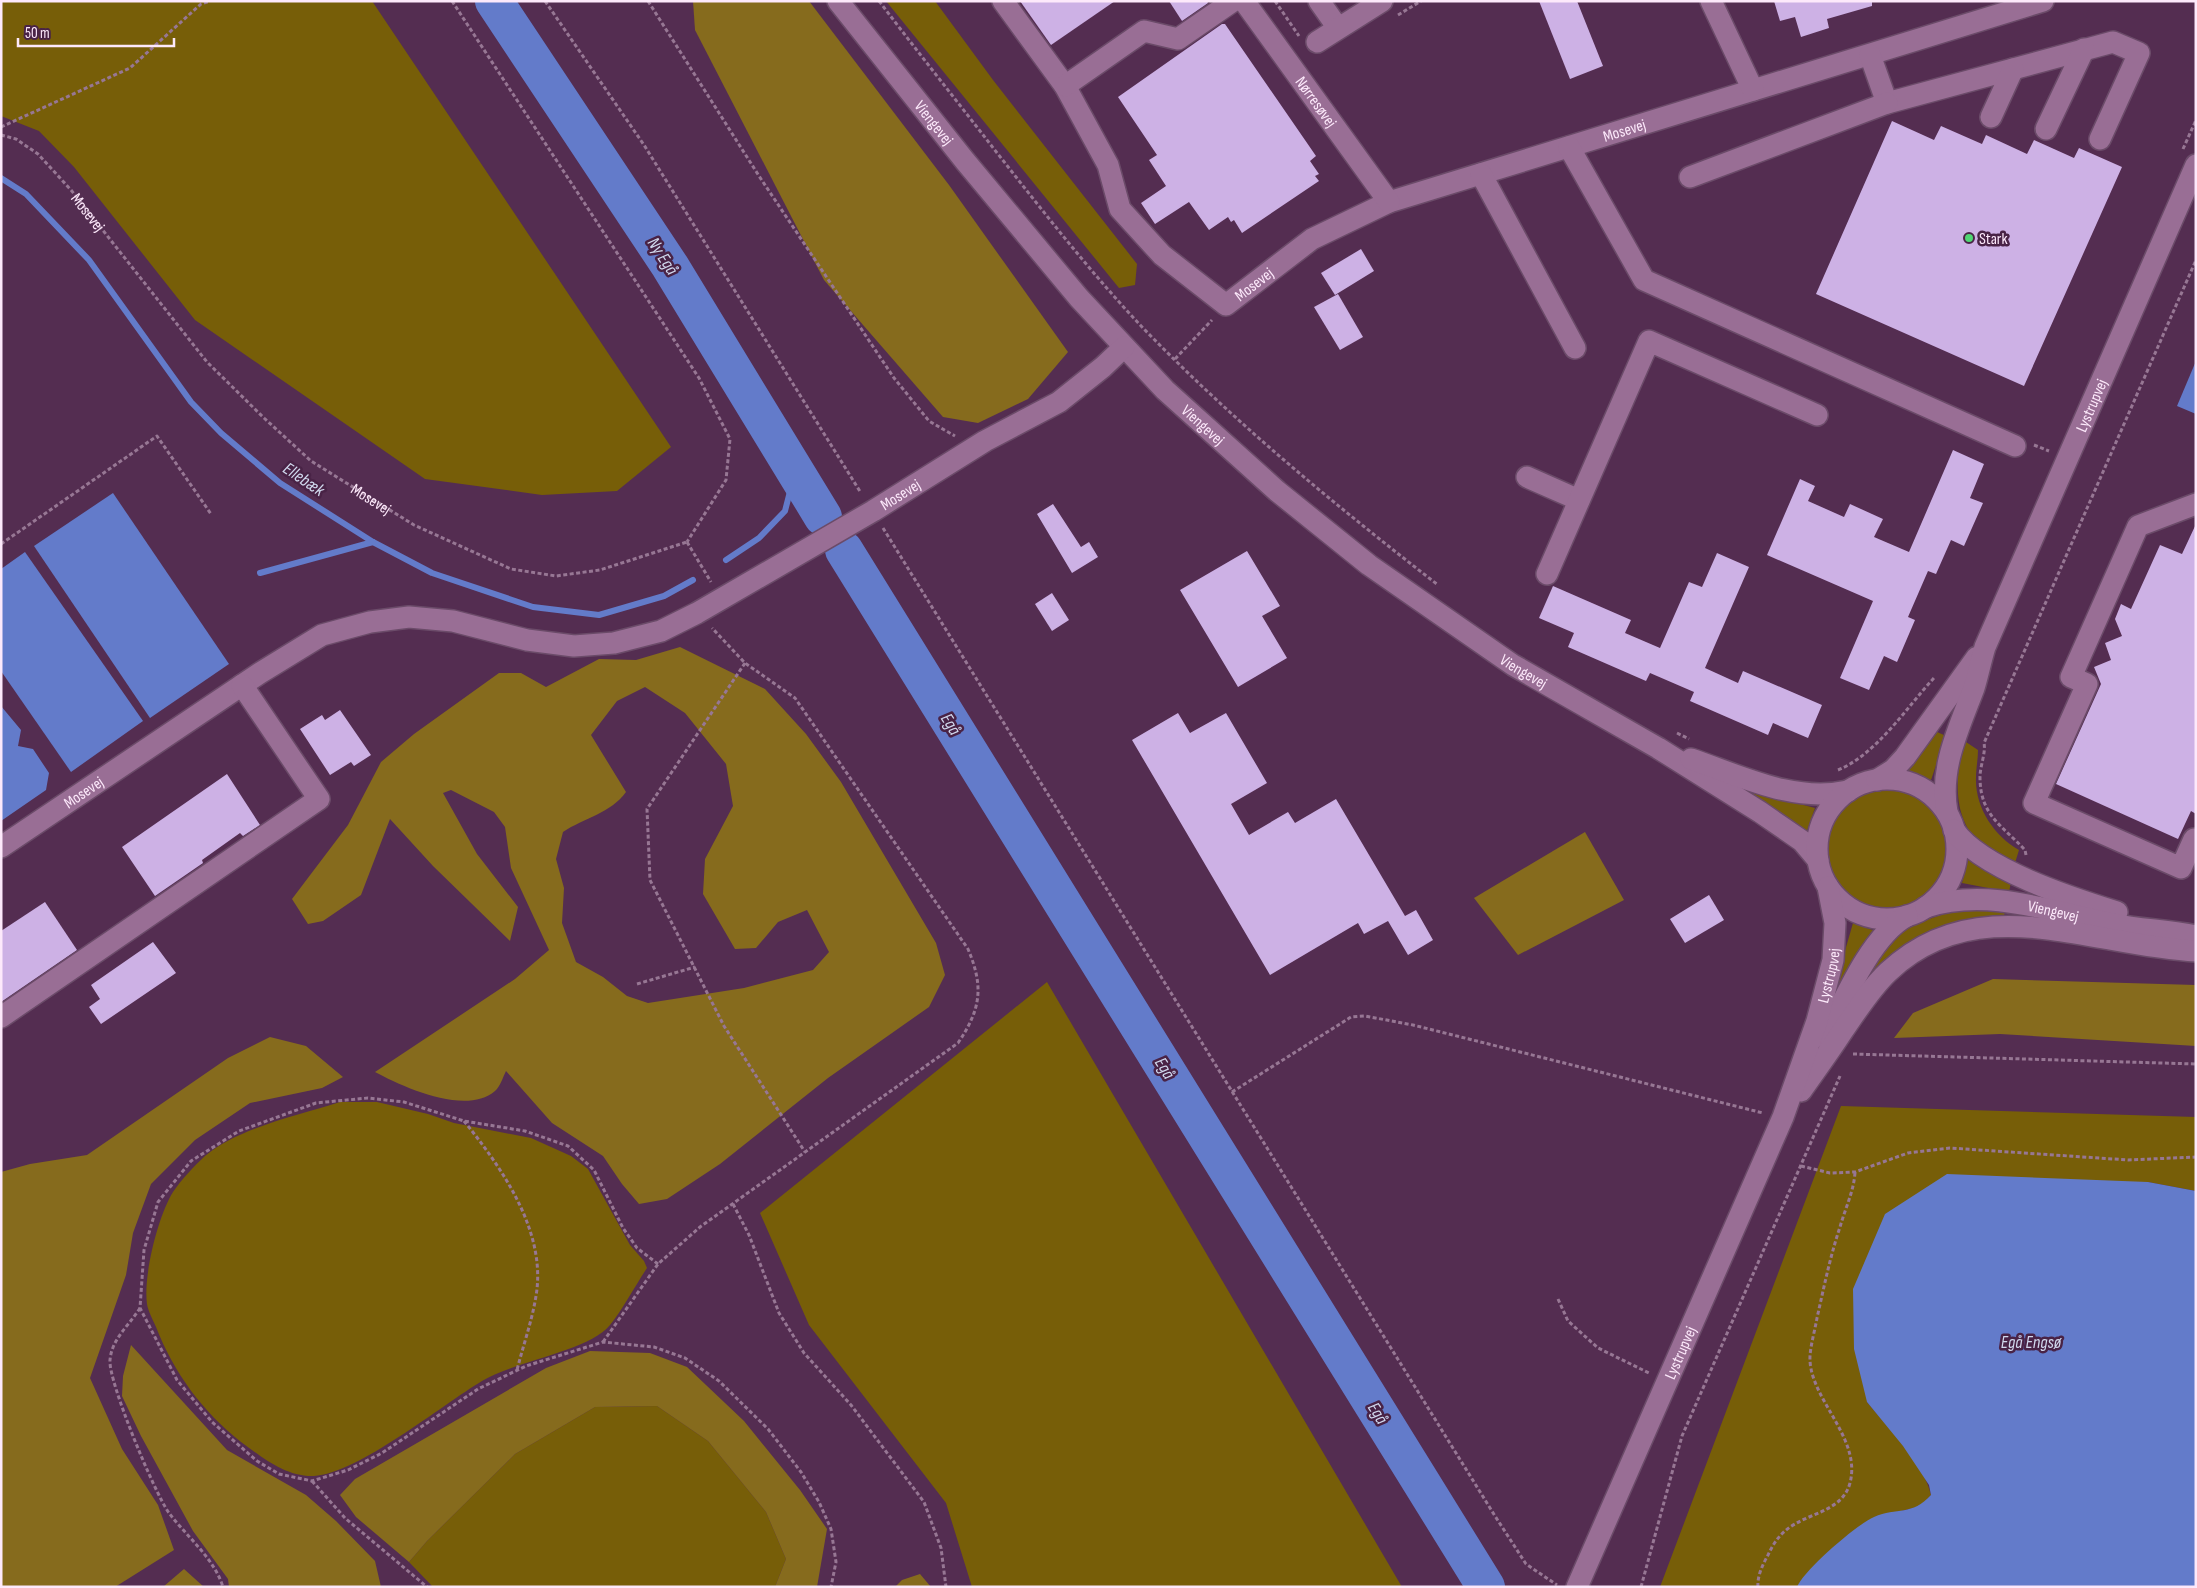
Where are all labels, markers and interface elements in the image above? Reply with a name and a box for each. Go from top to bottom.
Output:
scale bar [18,15,174,47]
text: 50 m [25,24,50,43]
street label: Nørresøvej [1291,73,1340,132]
street label: Viengevej [910,97,957,150]
street label: Mosevej [1601,116,1648,147]
street label: Mosevej [66,190,108,236]
place label: Stark [1979,230,2008,249]
marker: Stark [1963,232,1975,244]
water label: Ny Egå [643,234,683,280]
street label: Mosevej [1231,264,1278,306]
street label: Lystrupvej [2072,376,2112,435]
street label: Viengevej [1177,401,1228,450]
water label: Ellebæk [279,458,330,502]
street label: Mosevej [877,476,925,515]
street label: Mosevej [347,480,394,519]
street label: Viengevej [1496,651,1550,694]
water label: Egå [936,709,966,740]
street label: Mosevej [61,773,108,813]
street label: Viengevej [2026,897,2080,927]
street label: Lystrupvej [1814,948,1845,1005]
water label: Egå [1150,1053,1180,1084]
street label: Lystrupvej [1661,1324,1701,1382]
water label: Egå Engsø [2001,1332,2063,1353]
water label: Egå [1363,1398,1393,1429]

